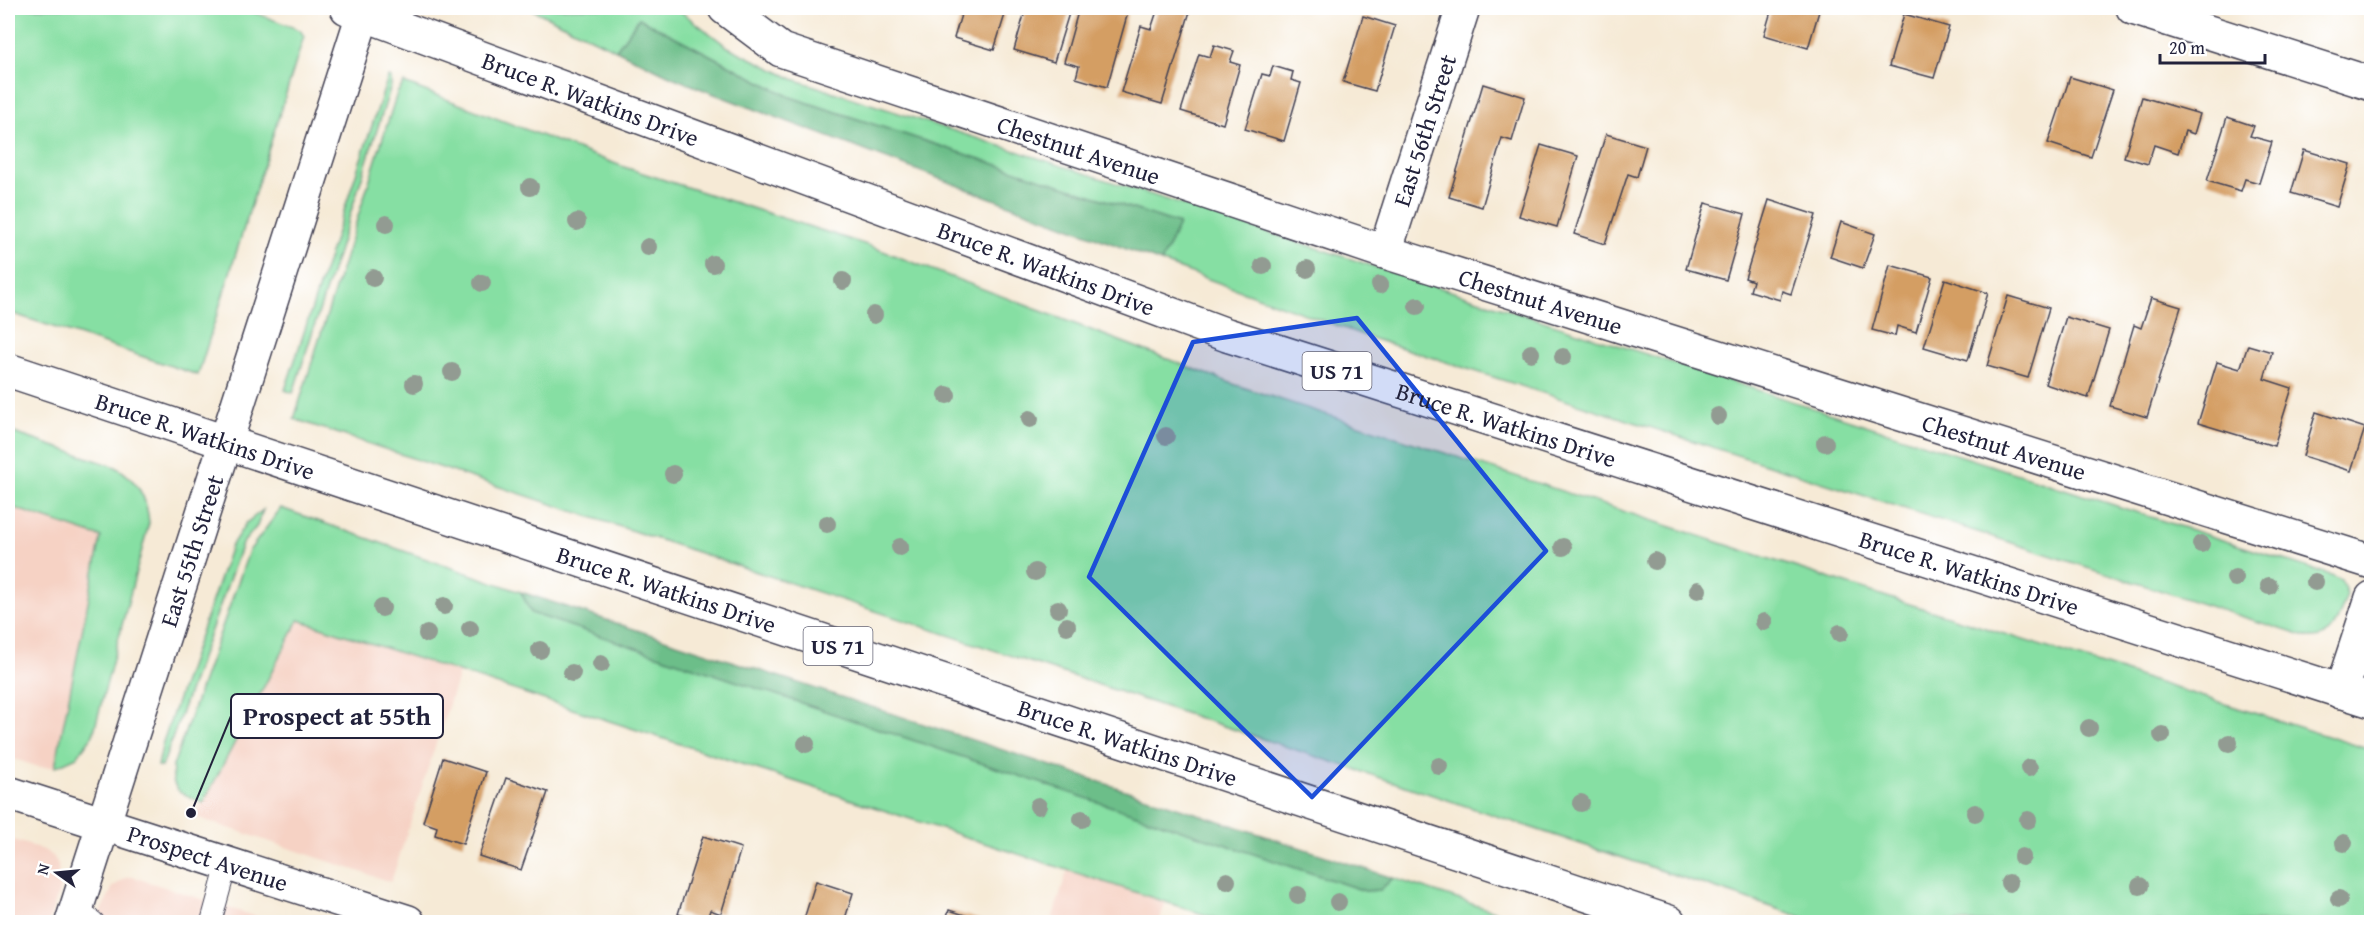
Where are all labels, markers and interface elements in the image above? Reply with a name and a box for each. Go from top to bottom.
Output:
scale bar [2160,27,2265,65]
text: 20 m [2169,34,2205,61]
street label: Bruce R. Watkins Drive [477,42,704,155]
street label: East 56th Street [1383,49,1465,211]
street label: Chestnut Avenue [993,106,1165,193]
street label: Bruce R. Watkins Drive [933,212,1160,324]
street label: Chestnut Avenue [1454,259,1627,343]
road number: US 71 [1302,352,1372,390]
street label: Bruce R. Watkins Drive [1392,373,1621,476]
street label: Bruce R. Watkins Drive [91,383,320,488]
street label: Chestnut Avenue [1918,404,2091,489]
street label: East 55th Street [150,470,232,631]
street label: Bruce R. Watkins Drive [1855,521,2084,624]
street label: Bruce R. Watkins Drive [552,536,781,642]
road number: US 71 [804,627,872,665]
street label: Bruce R. Watkins Drive [1014,689,1242,795]
callout: Prospect at 55th [231,694,443,738]
text: Prospect at 55th [243,696,432,735]
street label: Prospect Avenue [123,815,293,900]
north arrow [27,843,87,903]
text: N [30,861,56,877]

